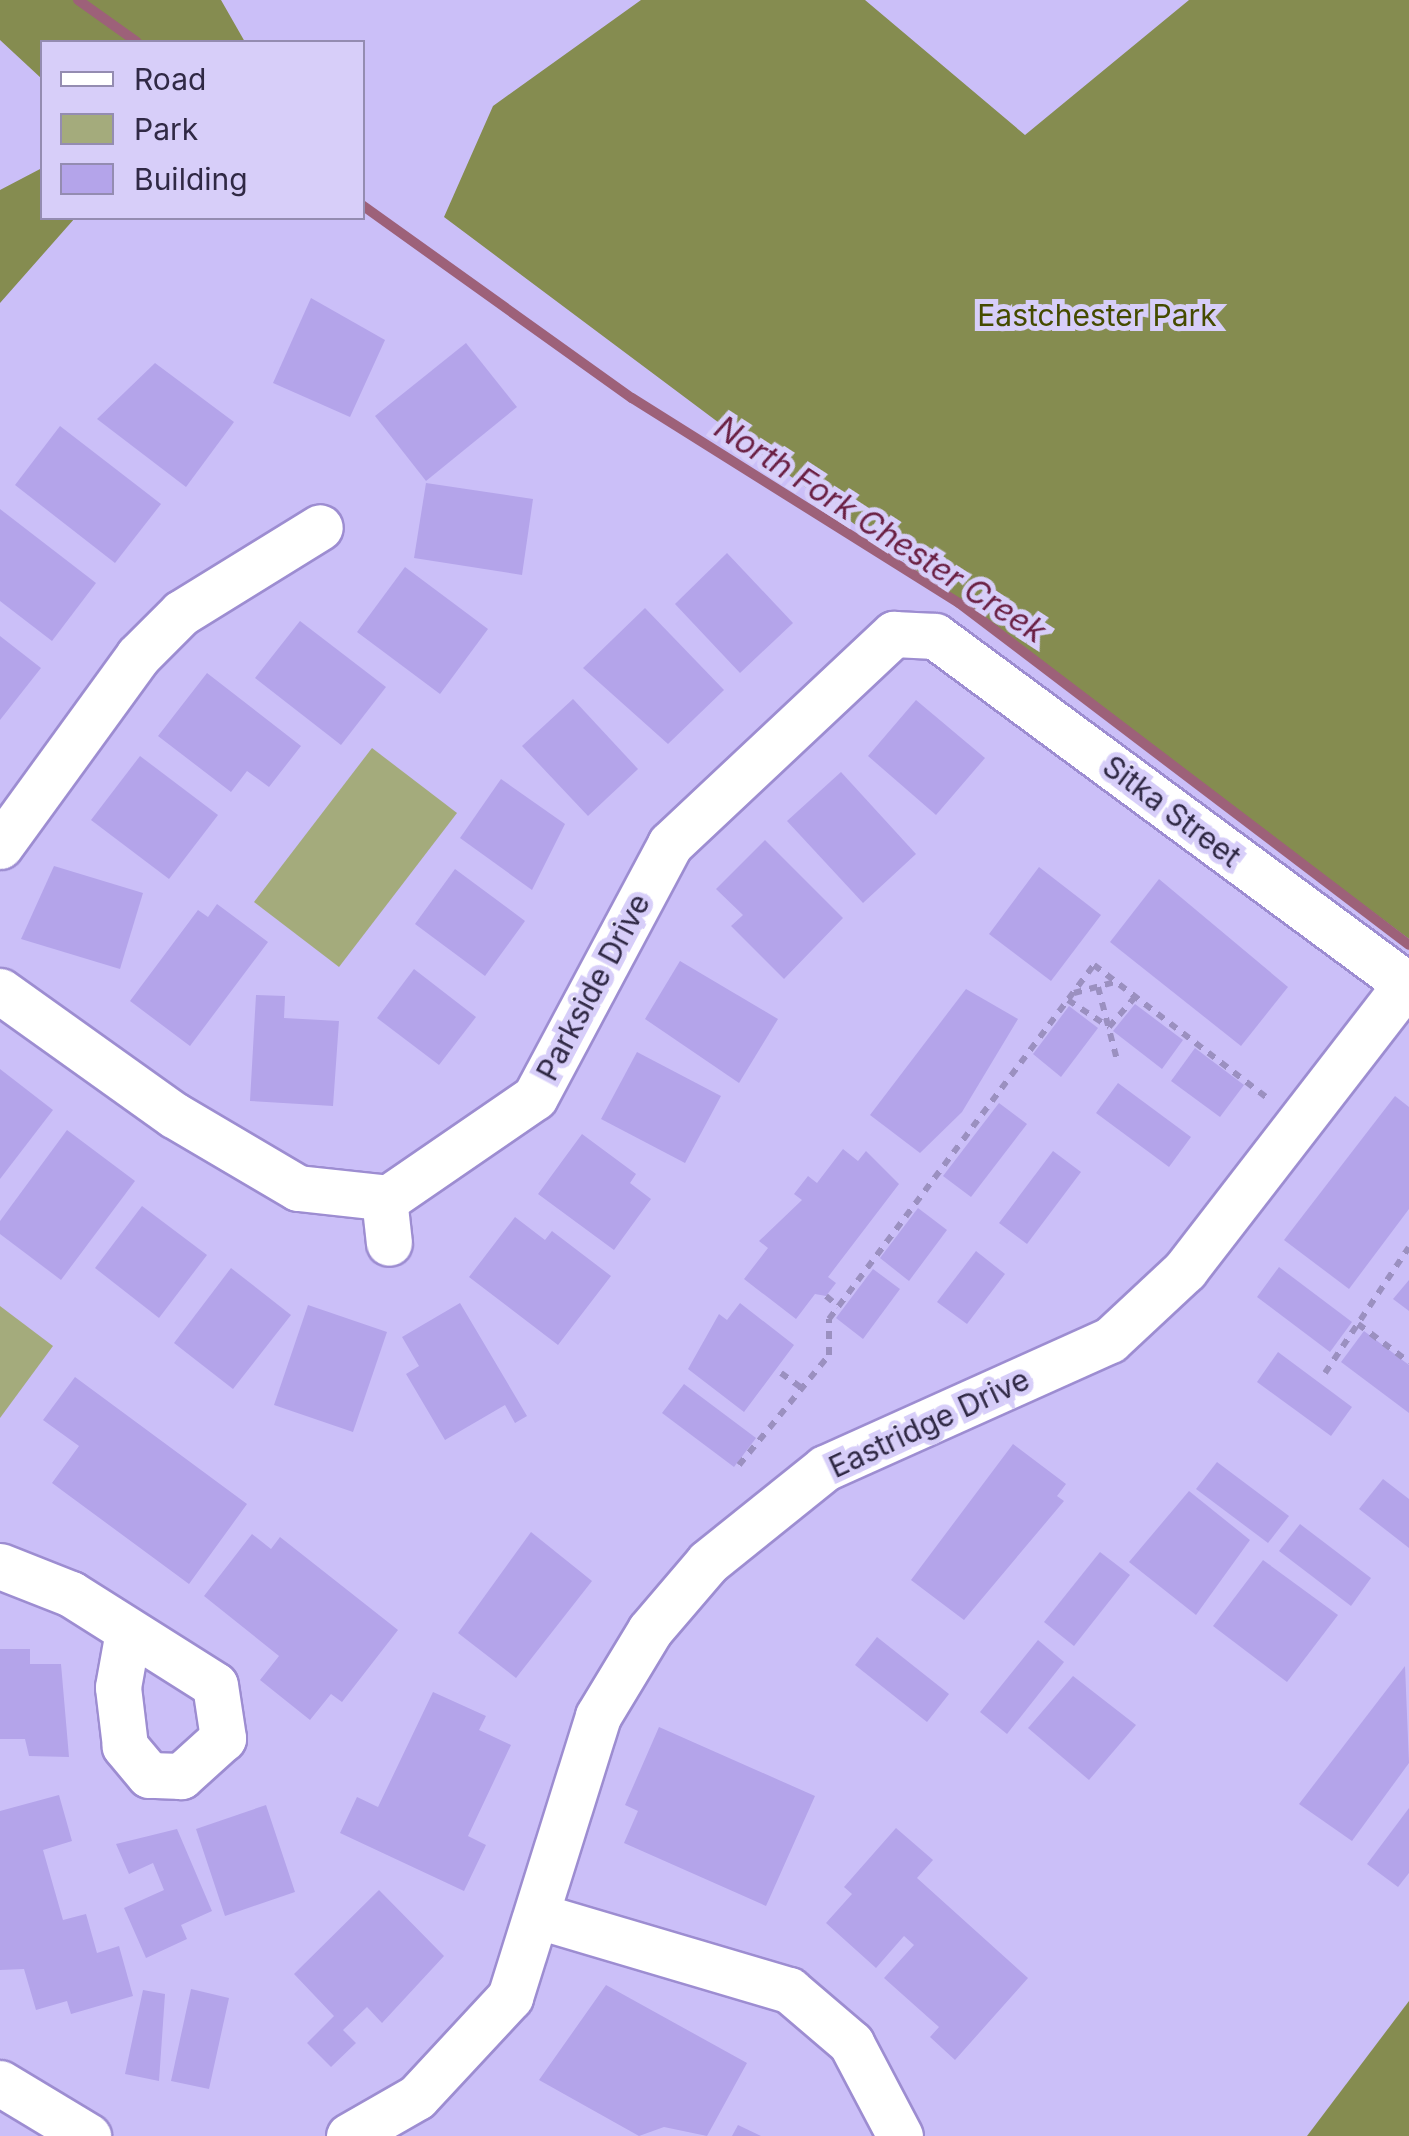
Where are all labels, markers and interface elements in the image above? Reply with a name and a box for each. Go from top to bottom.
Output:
legend [40,40,365,220]
text: Road [134,61,206,97]
text: Park [134,111,198,147]
text: Building [134,161,248,197]
park label: Eastchester Park [977,297,1217,333]
water label: North Fork Chester Creek [707,409,1053,651]
street label: Sitka Street [1096,748,1248,874]
street label: Parkside Drive [529,888,657,1086]
street label: Eastridge Drive [823,1361,1035,1485]

